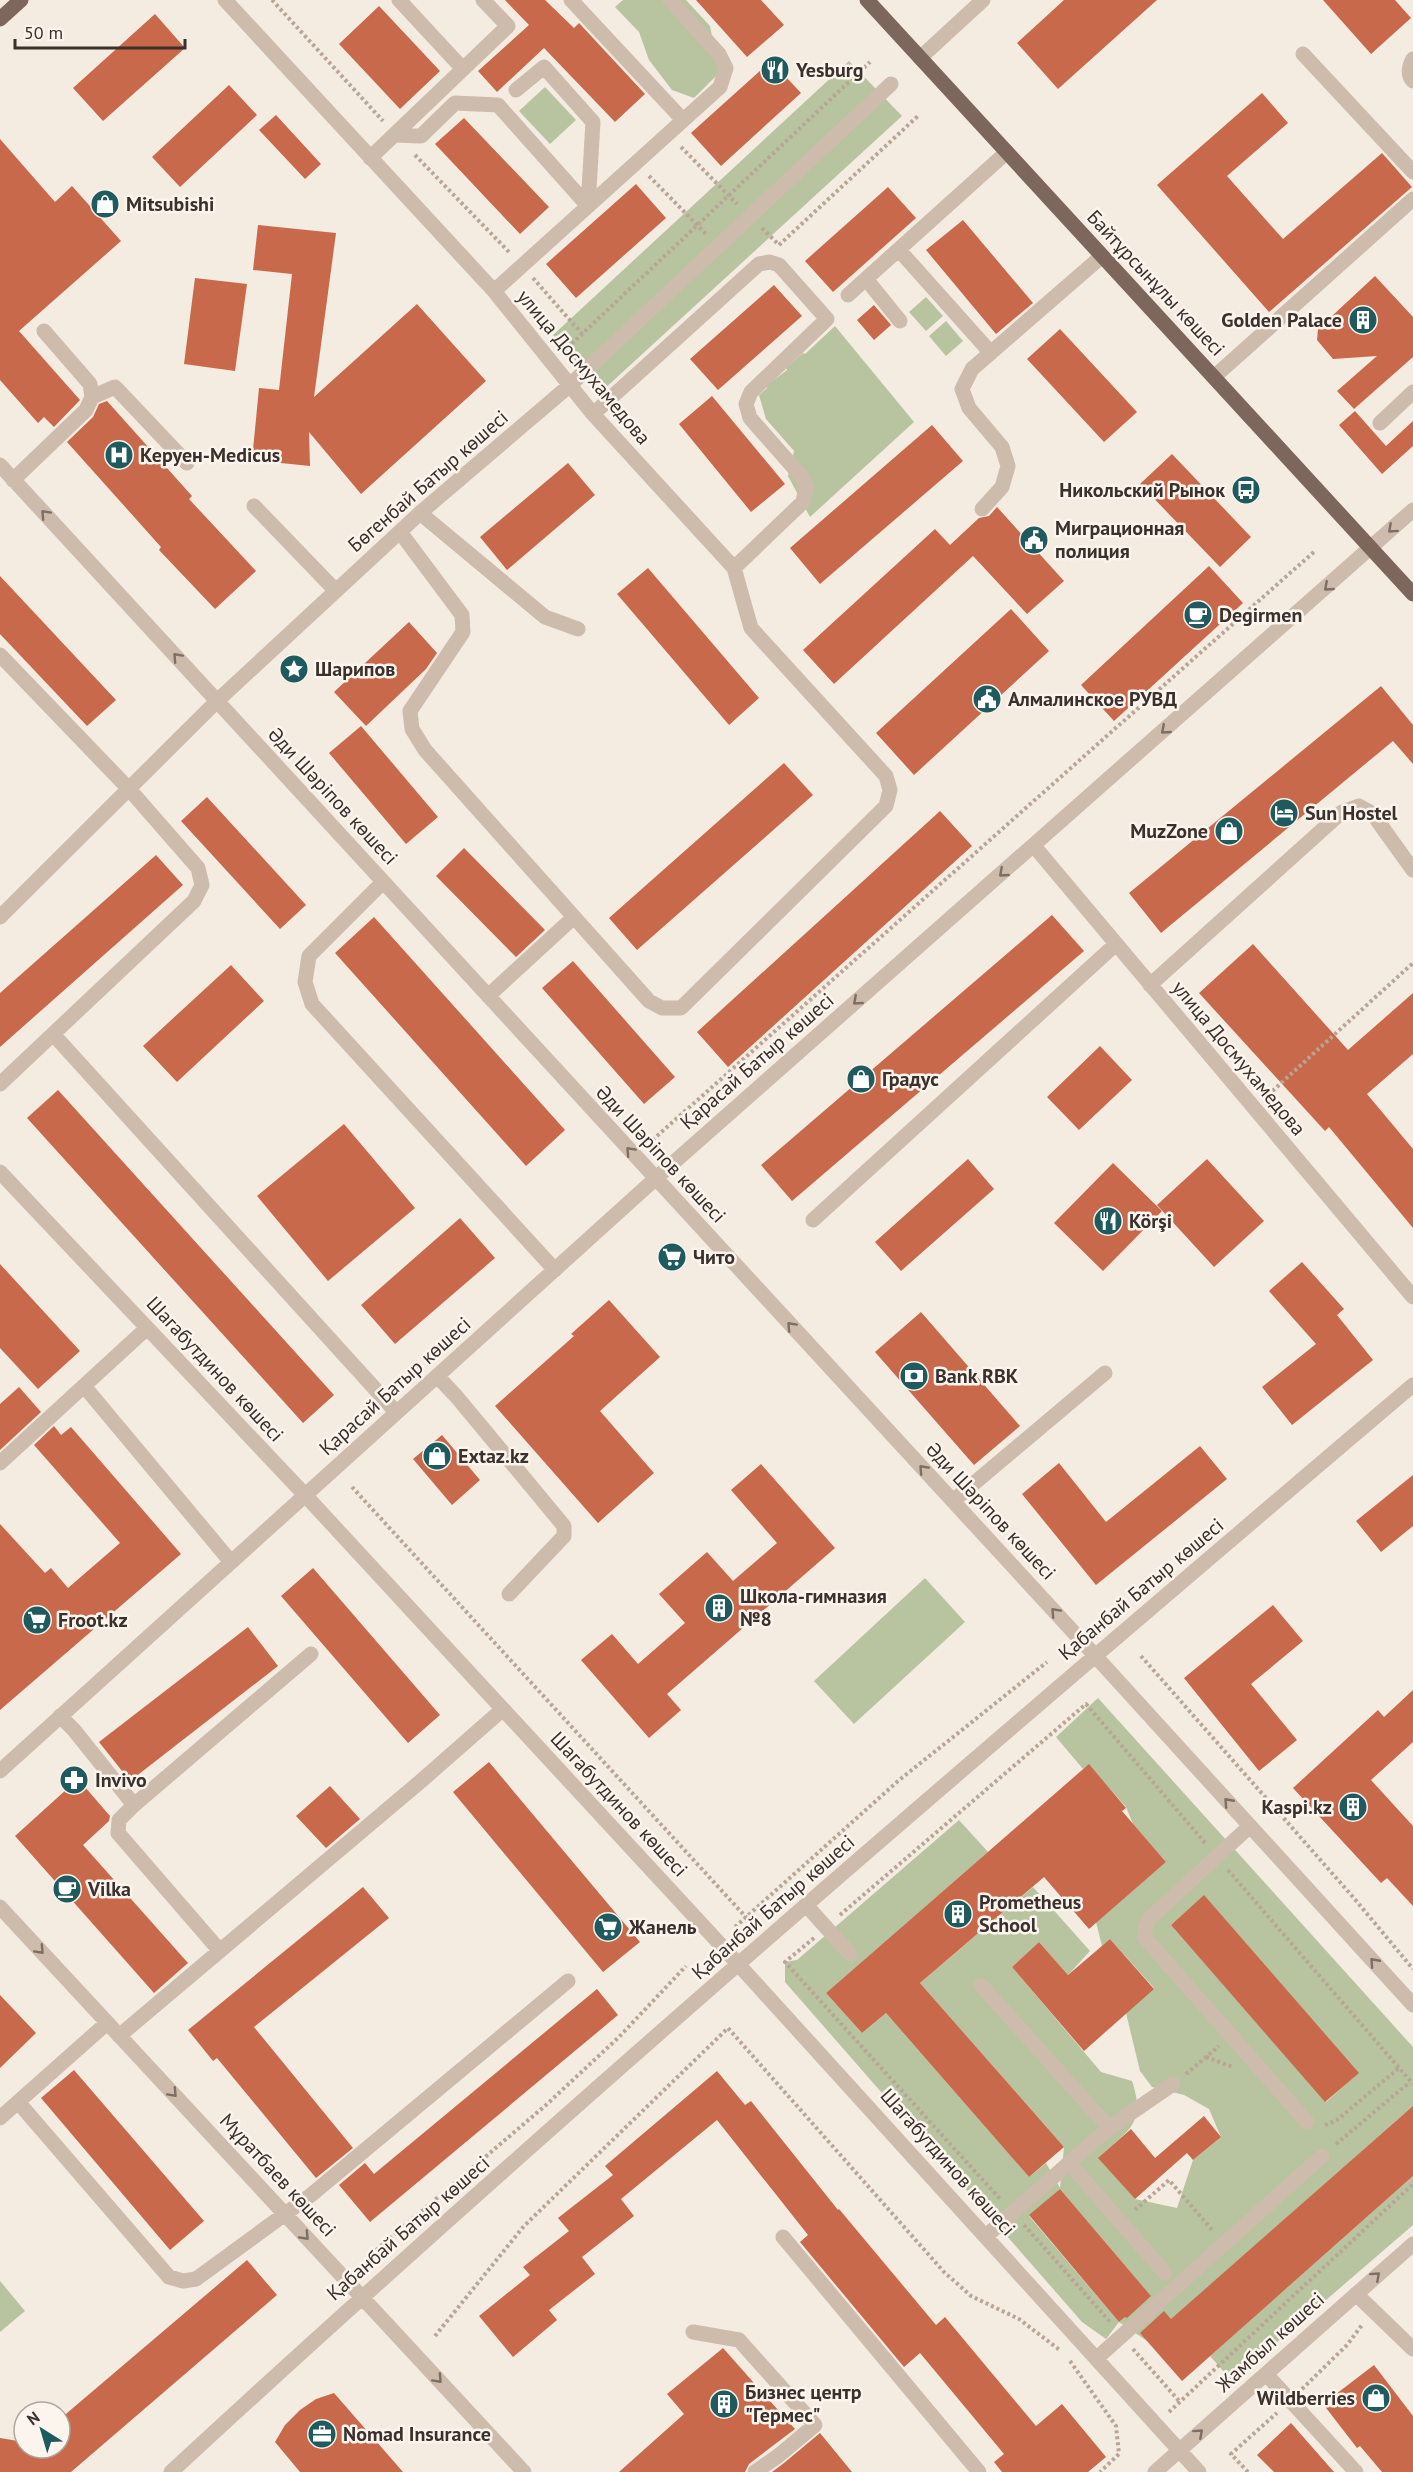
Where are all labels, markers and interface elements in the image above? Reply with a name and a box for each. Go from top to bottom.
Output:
scale bar [15,12,184,50]
text: 50 m [24,21,63,44]
restaurant icon: Yesburg [759,54,791,86]
place label: Yesburg [795,57,864,83]
shop icon: Mitsubishi [89,188,121,220]
place label: Mitsubishi [126,191,214,217]
street label: Байтұрсынұлы көшесі [1081,204,1231,362]
street label: улица Досмухамедова [511,284,657,450]
building icon: Golden Palace [1347,304,1379,336]
place label: Golden Palace [1221,307,1342,333]
street label: Бөгенбай Батыр көшесі [342,404,514,558]
hospital icon: Керуен-Medicus [103,439,135,471]
place label: Керуен-Medicus [140,442,280,468]
bus stop icon: Никольский Рынок [1230,474,1262,506]
place label: Никольский Рынок [1059,477,1225,503]
one-way arrow [41,510,52,521]
place label: Миграционная полиция [1055,515,1184,564]
one-way arrow [1388,522,1399,533]
public building icon: Миграционная полиция [1018,524,1050,556]
one-way arrow [1323,580,1334,591]
cafe icon: Degirmen [1182,599,1214,631]
place label: Degirmen [1219,602,1302,628]
place icon: Шарипов [278,653,310,685]
one-way arrow [173,654,184,664]
place label: Шарипов [315,656,395,682]
public building icon: Алмалинское РУВД [971,683,1003,715]
place label: Алмалинское РУВД [1008,686,1177,712]
street label: Әди Шәріпов көшесі [262,722,404,870]
one-way arrow [1162,723,1172,734]
hotel icon: Sun Hostel [1268,797,1300,829]
place label: Sun Hostel [1305,800,1398,826]
shop icon: MuzZone [1213,815,1245,847]
place label: MuzZone [1130,818,1208,844]
one-way arrow [999,866,1010,877]
street label: улица Досмухамедова [1166,975,1312,1141]
street label: Қарасай Батыр көшесі [675,987,839,1135]
one-way arrow [853,994,864,1005]
shop icon: Градус [845,1063,877,1095]
place label: Градус [882,1066,939,1092]
street label: Әди Шәріпов көшесі [590,1080,732,1228]
one-way arrow [626,1148,637,1158]
restaurant icon: Körşi [1092,1205,1124,1237]
place label: Körşi [1129,1208,1172,1234]
supermarket icon: Чито [656,1241,688,1273]
place label: Чито [693,1244,735,1270]
street label: Шагабутдинов көшесі [141,1291,289,1447]
street label: Қарасай Батыр көшесі [314,1311,476,1461]
one-way arrow [787,1322,798,1332]
bank icon: Bank RBK [898,1360,930,1392]
place label: Bank RBK [935,1363,1019,1389]
street label: Әди Шәріпов көшесі [920,1437,1062,1585]
shop icon: Extaz.kz [421,1440,453,1472]
place label: Extaz.kz [458,1443,529,1469]
one-way arrow [919,1465,930,1476]
street label: Қабанбай Батыр көшесі [1053,1512,1229,1666]
place label: Школа-гимназия №8 [740,1583,887,1632]
building icon: Школа-гимназия №8 [703,1592,735,1624]
supermarket icon: Froot.kz [21,1604,53,1636]
place label: Froot.kz [58,1607,128,1633]
one-way arrow [1052,1608,1063,1619]
street label: Шагабутдинов көшесі [545,1726,693,1882]
pharmacy icon: Invivo [58,1764,90,1796]
place label: Invivo [95,1767,147,1793]
building icon: Kaspi.kz [1337,1791,1369,1823]
place label: Kaspi.kz [1262,1794,1332,1820]
one-way arrow [1224,1799,1235,1809]
street label: Қабанбай Батыр көшесі [686,1829,860,1985]
cafe icon: Vilka [51,1873,83,1905]
place label: Vilka [87,1876,131,1902]
place label: Prometheus School [979,1889,1081,1938]
building icon: Prometheus School [942,1898,974,1930]
supermarket icon: Жанель [592,1911,624,1943]
place label: Жанель [628,1914,697,1940]
one-way arrow [33,1943,44,1954]
one-way arrow [1370,1958,1381,1969]
street label: Шагабутдинов көшесі [875,2083,1021,2241]
one-way arrow [165,2086,176,2097]
street label: Мұратбаев көшесі [214,2108,342,2242]
street label: Қабанбай Батыр көшесі [321,2150,495,2306]
one-way arrow [298,2229,309,2239]
one-way arrow [1370,2272,1380,2283]
street label: Жамбыл көшесі [1210,2286,1330,2398]
one-way arrow [431,2372,442,2382]
place label: Бизнес центр "Гермес" [745,2379,862,2428]
shop icon: Wildberries [1360,2382,1392,2414]
place label: Wildberries [1257,2385,1355,2411]
building icon: Бизнес центр "Гермес" [708,2388,740,2420]
north arrow [12,2400,72,2460]
text: N [23,2407,43,2429]
office icon: Nomad Insurance [306,2418,338,2450]
place label: Nomad Insurance [343,2421,491,2447]
one-way arrow [1192,2429,1203,2440]

